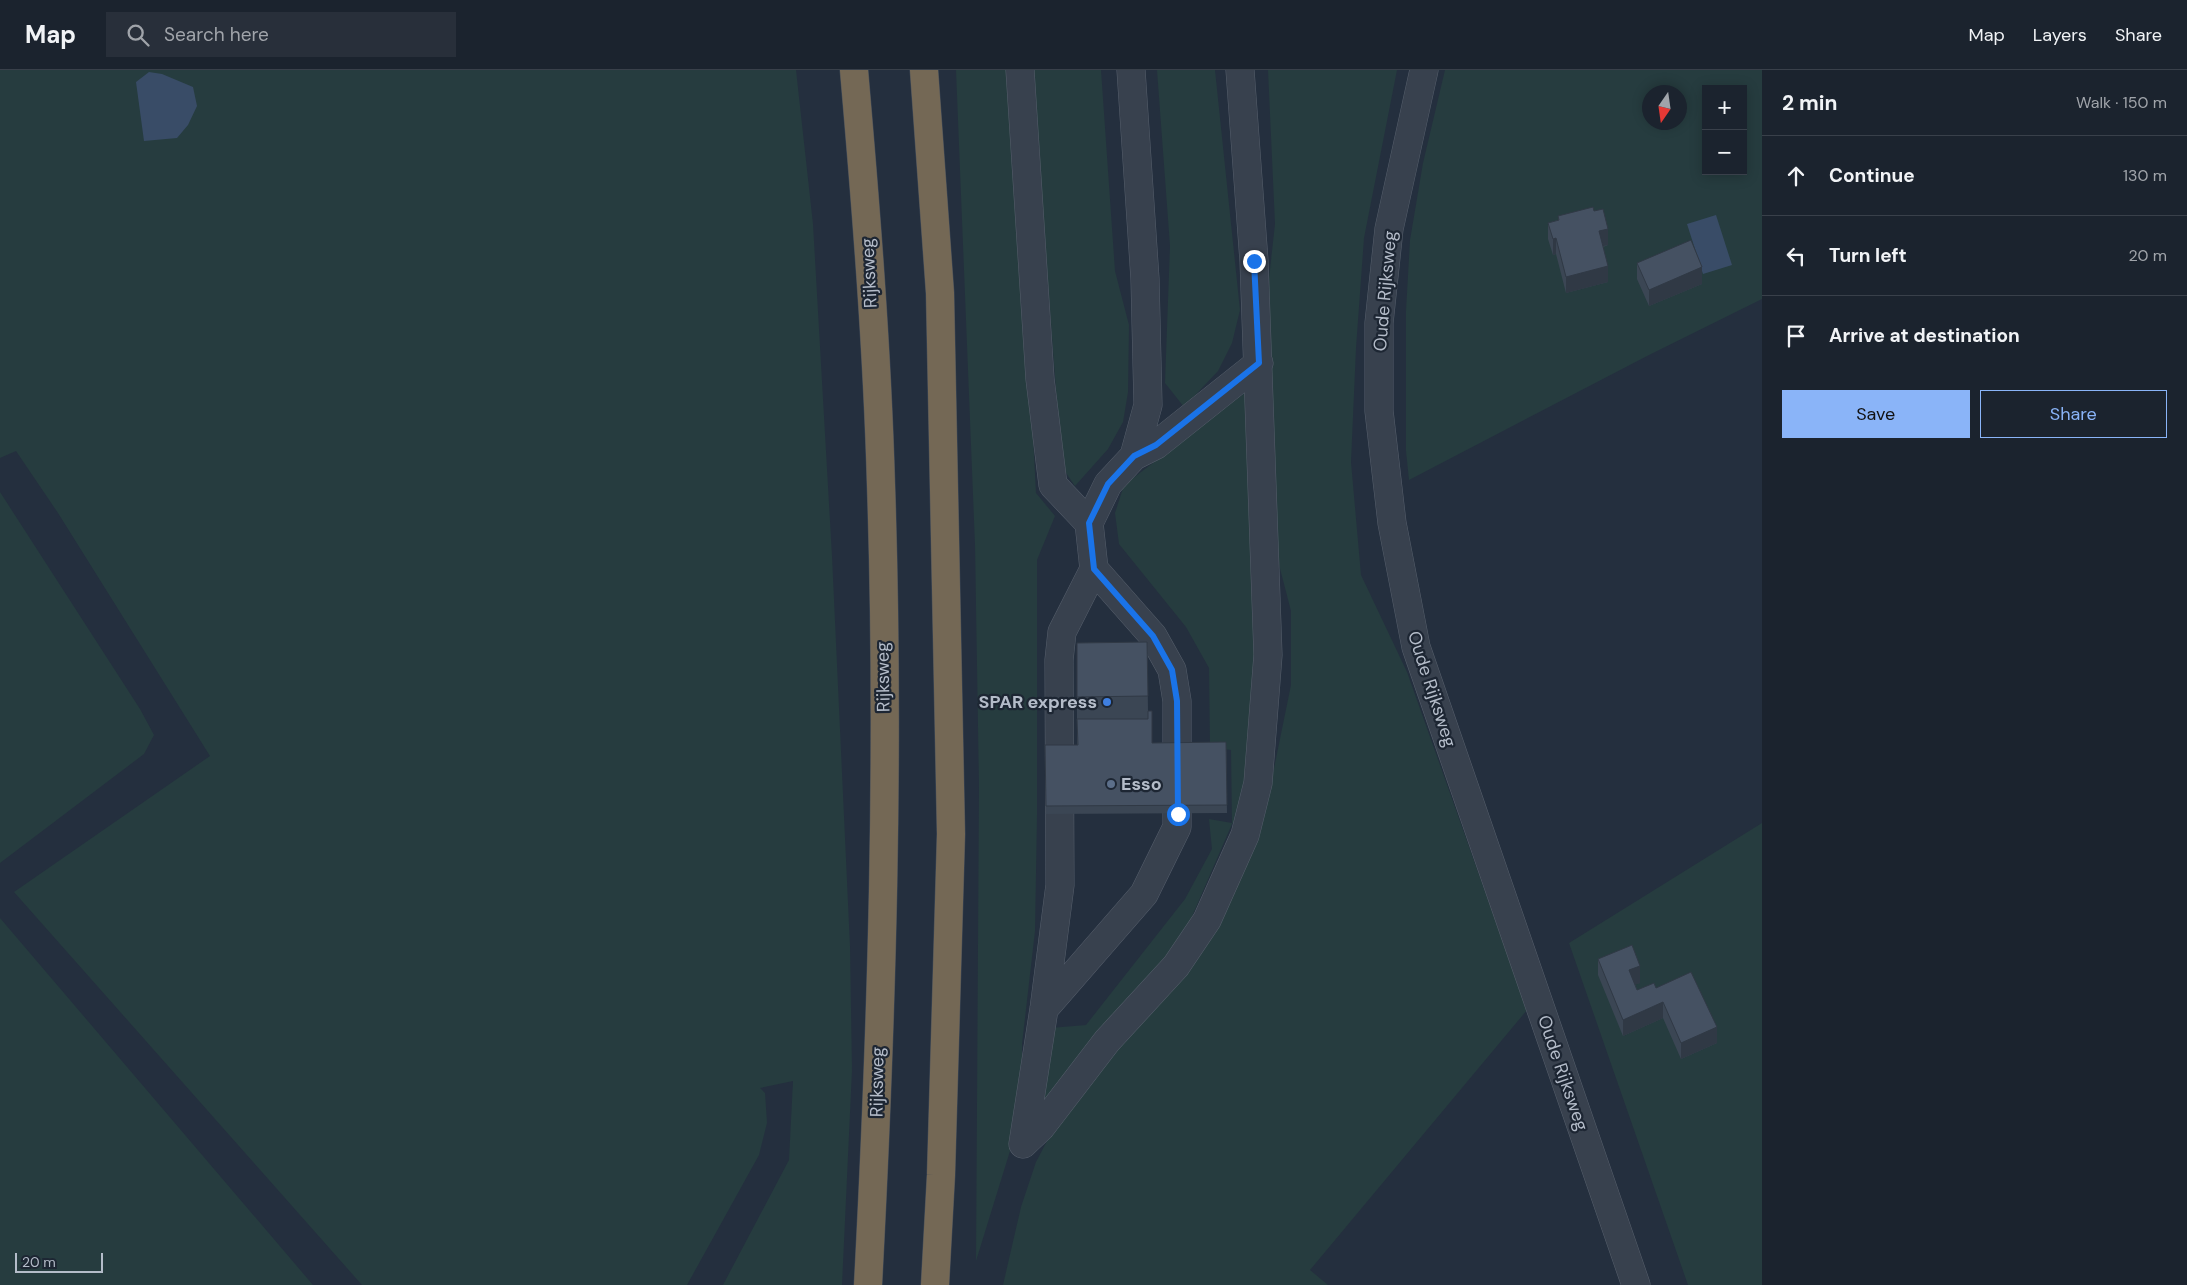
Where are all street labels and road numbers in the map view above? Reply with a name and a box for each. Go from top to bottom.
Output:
street label: Oude Rijksweg [1368,230,1402,352]
street label: Rijksweg [855,237,883,309]
street label: Oude Rijksweg [1402,628,1462,750]
street label: Rijksweg [870,642,896,712]
street label: Oude Rijksweg [1532,1012,1594,1134]
street label: Rijksweg [864,1047,890,1117]

